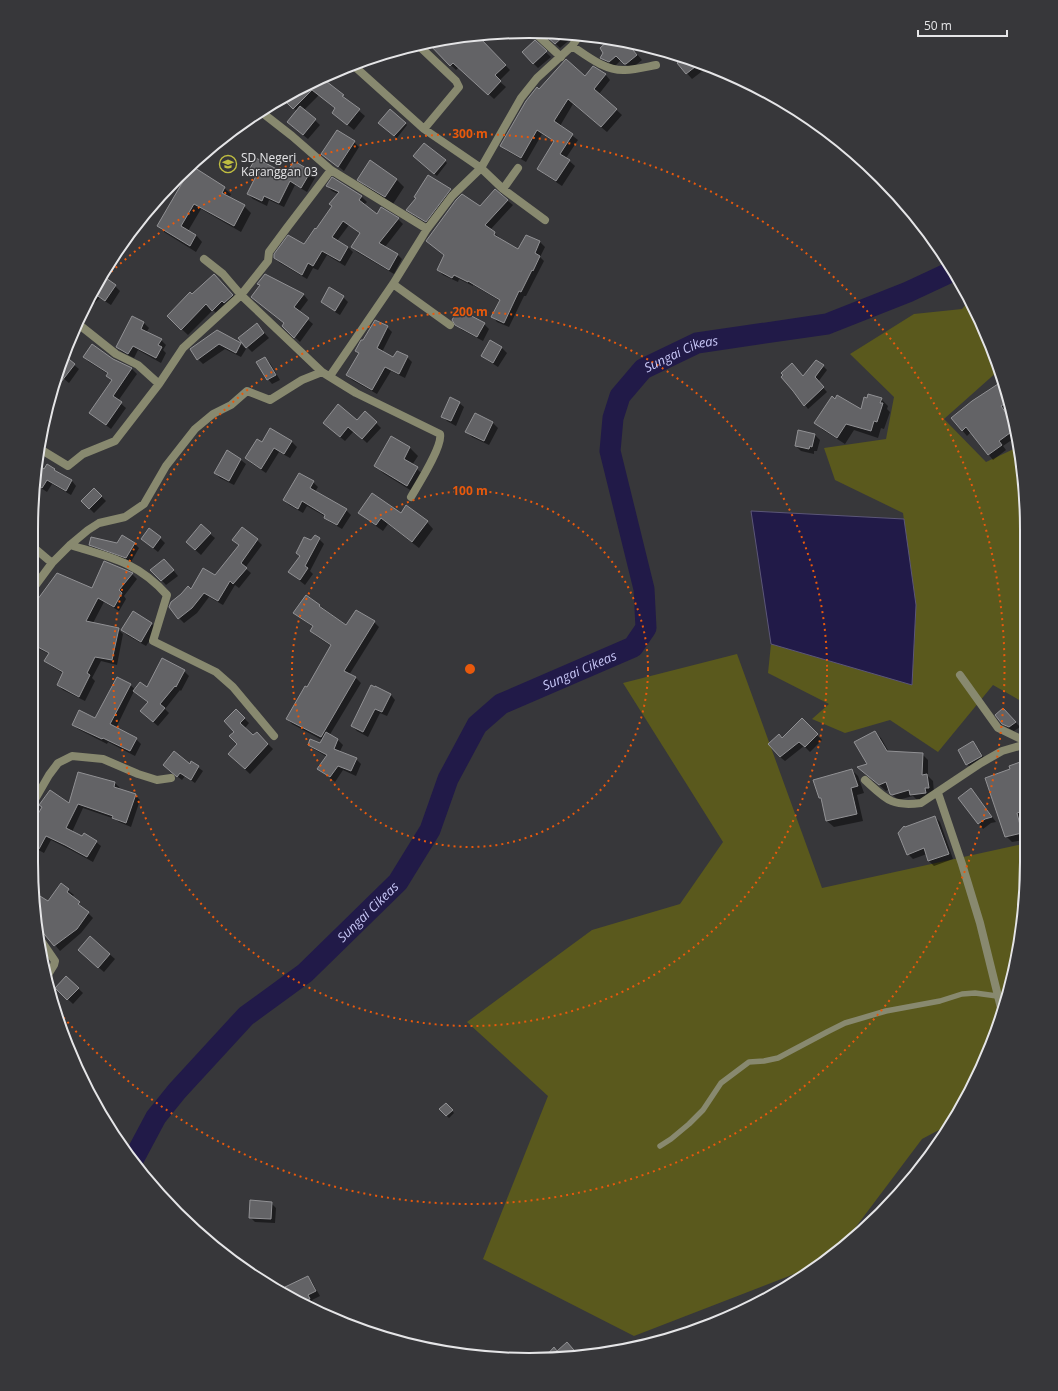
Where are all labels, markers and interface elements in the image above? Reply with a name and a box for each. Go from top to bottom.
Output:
scale bar [918,12,1007,38]
text: 50 m [924,17,952,34]
text: 300 m [452,125,488,142]
place label: SD Negeri Karanggan 03 [241,149,318,180]
school or university icon: SD Negeri Karanggan 03 [218,154,238,174]
text: 200 m [452,303,488,320]
water label: Sungai Cikeas [641,331,720,376]
text: 100 m [452,482,488,499]
water label: Sungai Cikeas [539,646,619,694]
centre of rings [463,662,477,676]
water label: Sungai Cikeas [333,877,403,946]

